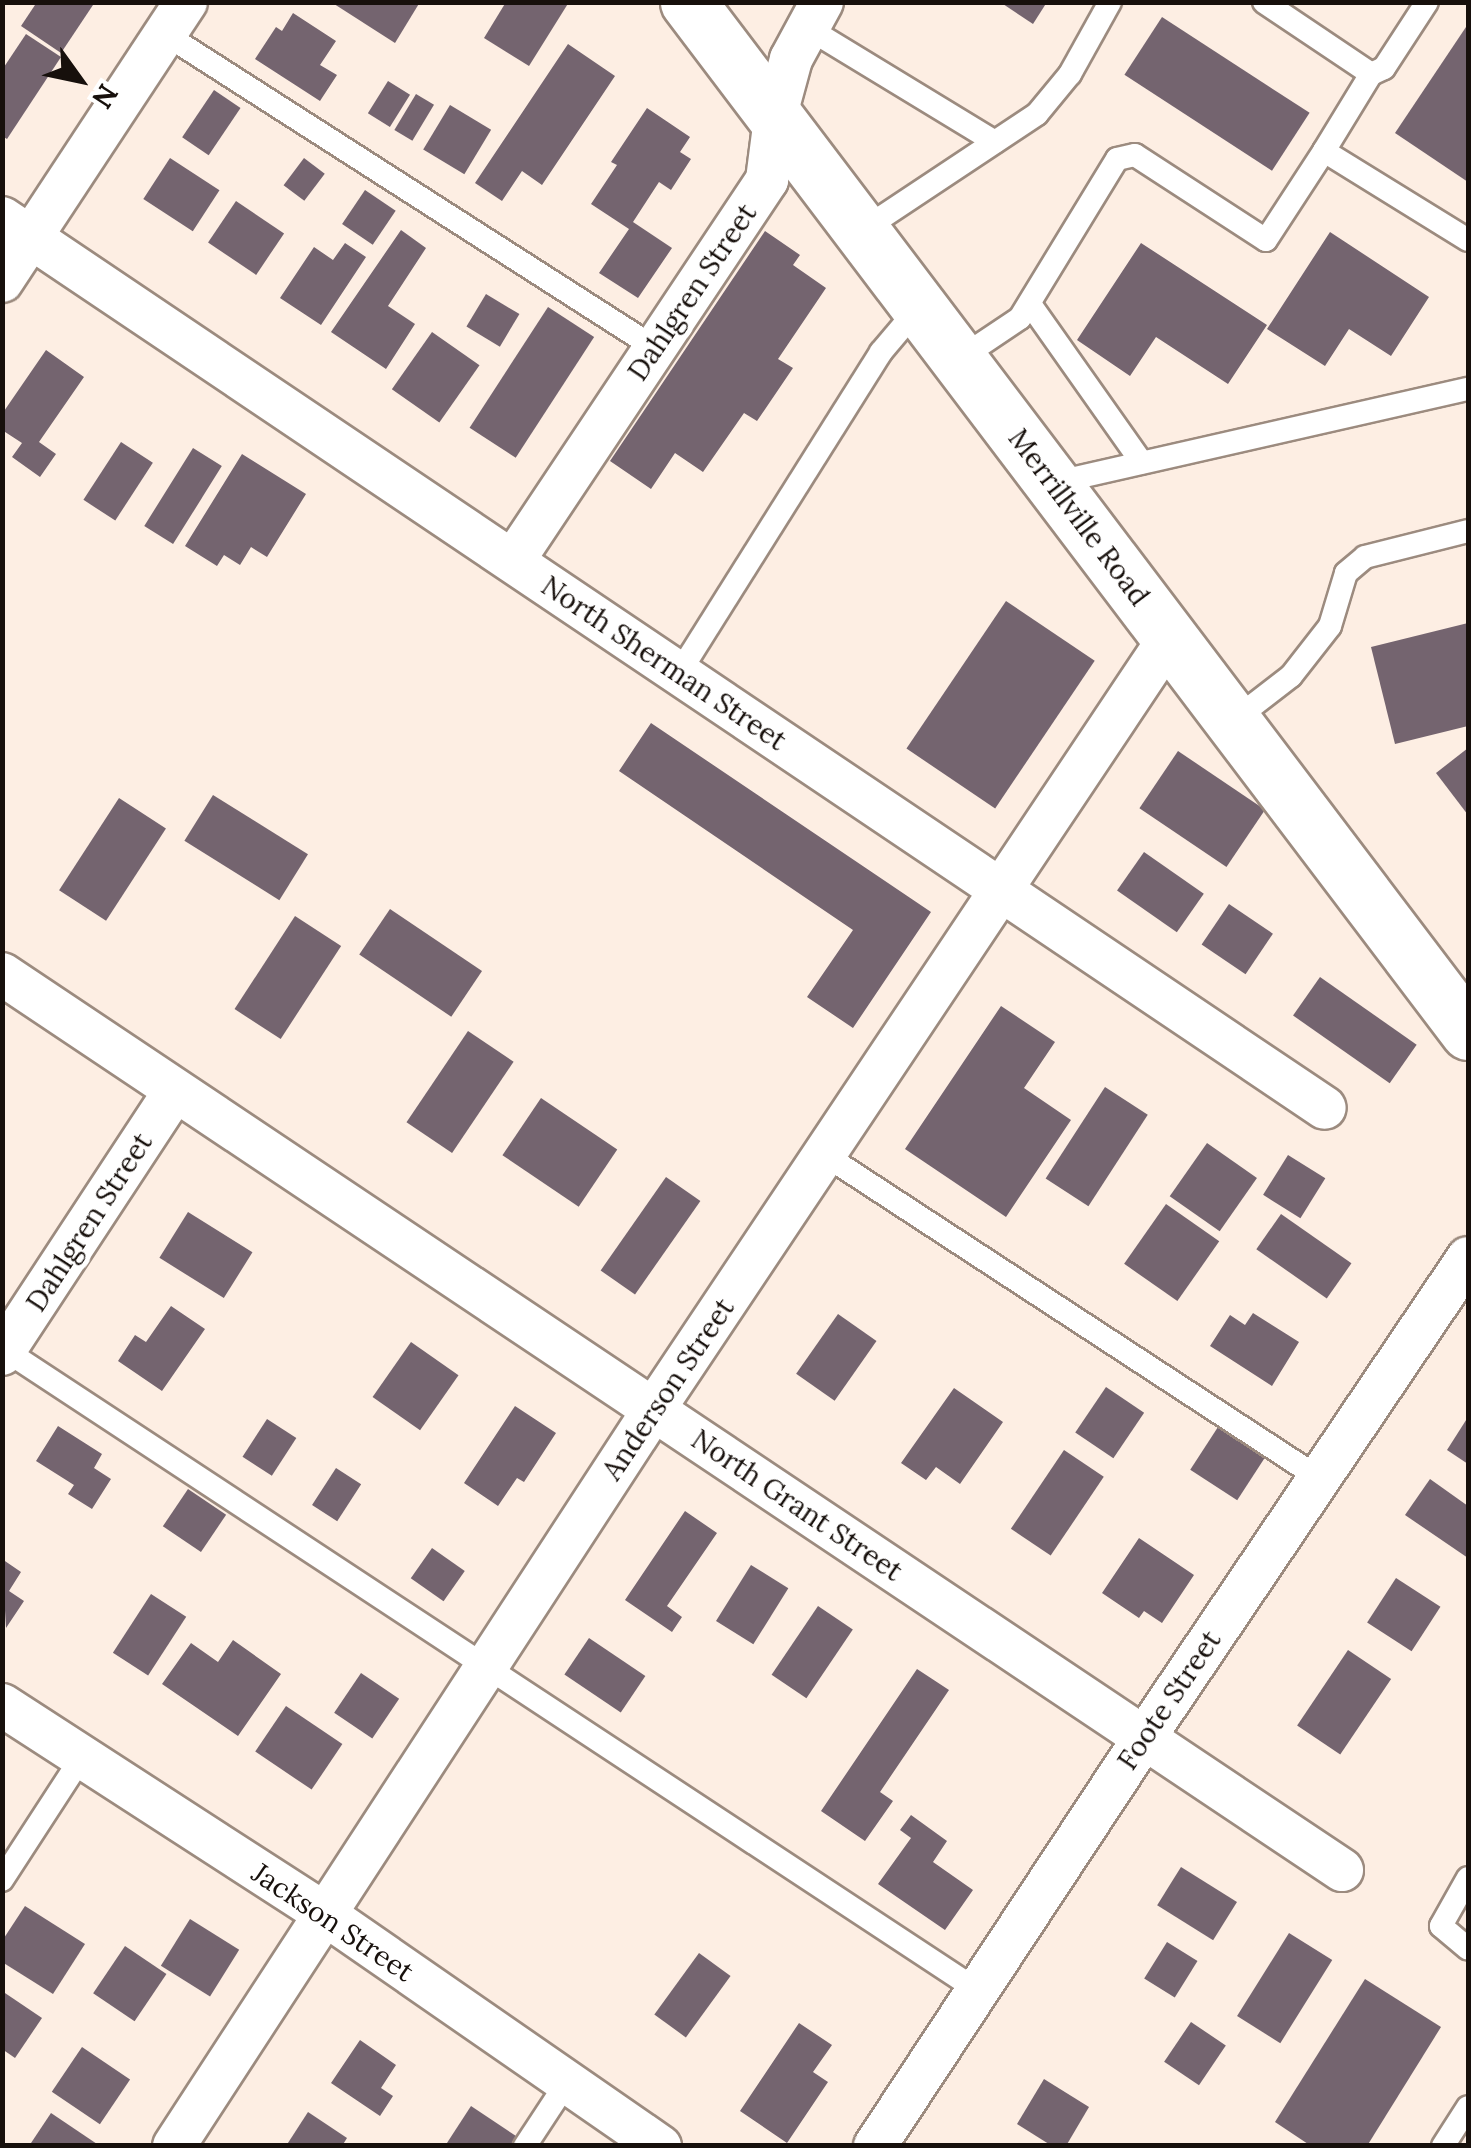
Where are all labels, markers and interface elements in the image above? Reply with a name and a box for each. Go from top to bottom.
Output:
north arrow [30,30,130,130]
text: N [84,77,126,115]
street label: Dahlgren Street [621,197,763,387]
street label: Merrillville Road [1002,422,1156,612]
street label: North Sherman Street [535,569,793,757]
street label: Dahlgren Street [19,1127,159,1317]
street label: Anderson Street [595,1292,741,1486]
street label: North Grant Street [685,1422,909,1588]
street label: Foote Street [1110,1624,1228,1776]
street label: Jackson Street [246,1856,420,1988]

